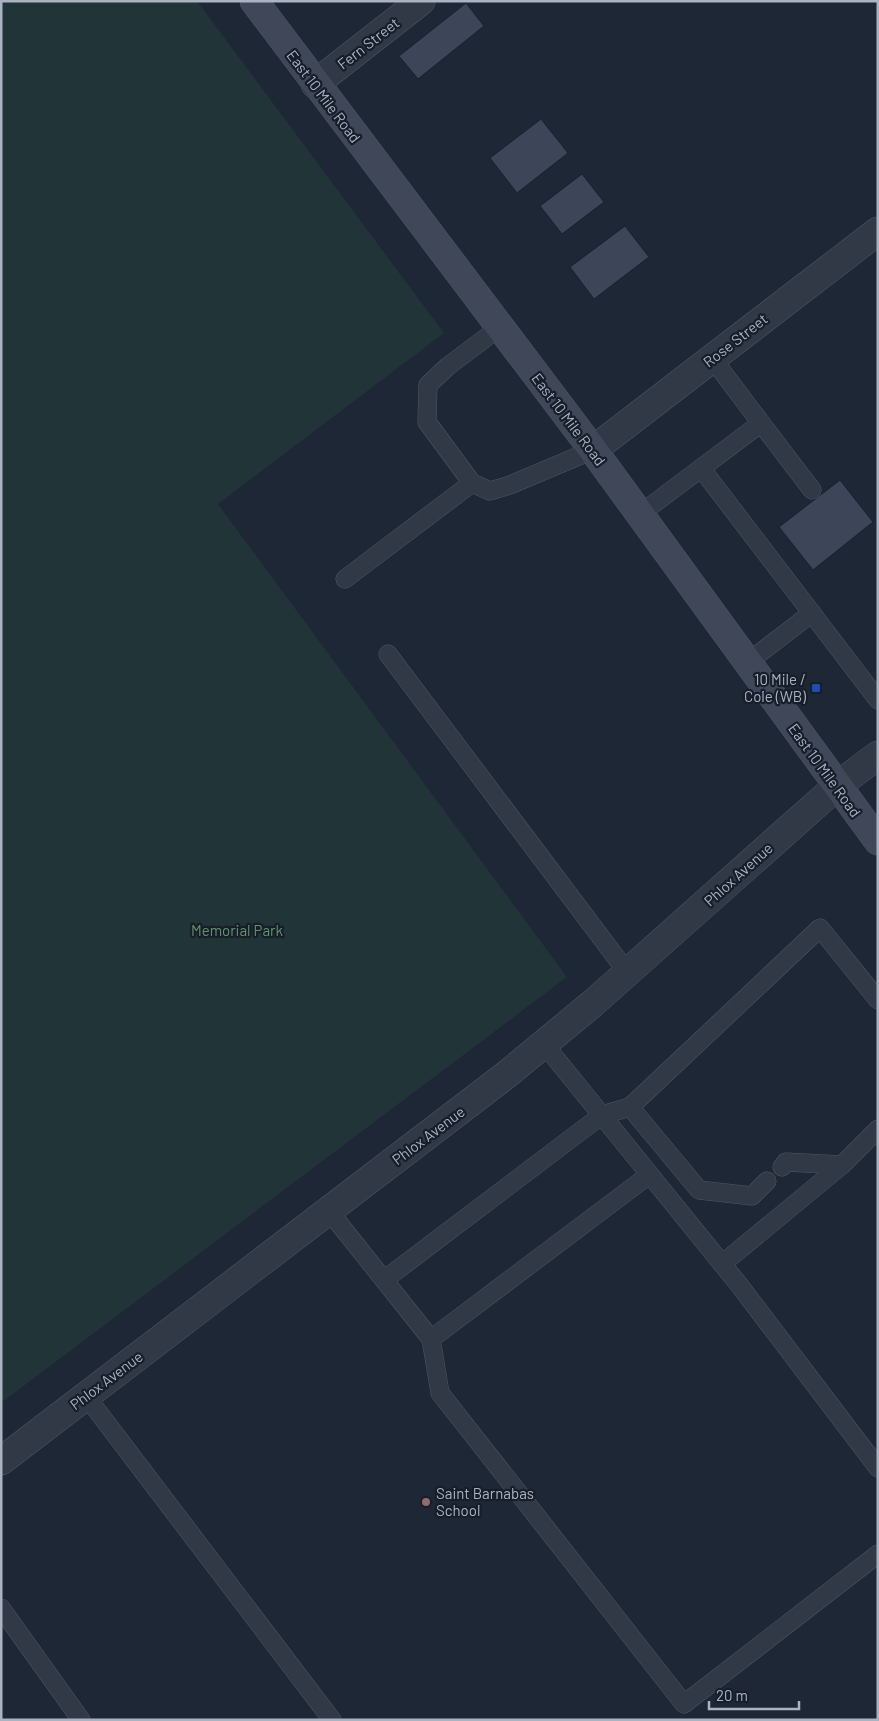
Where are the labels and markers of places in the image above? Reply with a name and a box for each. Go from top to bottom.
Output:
place label: 10 Mile / Cole (WB) [744,670,806,705]
marker: 10 Mile / Cole (WB) [810,682,822,694]
place label: Saint Barnabas School [436,1484,534,1519]
marker: Saint Barnabas School [420,1496,432,1508]

